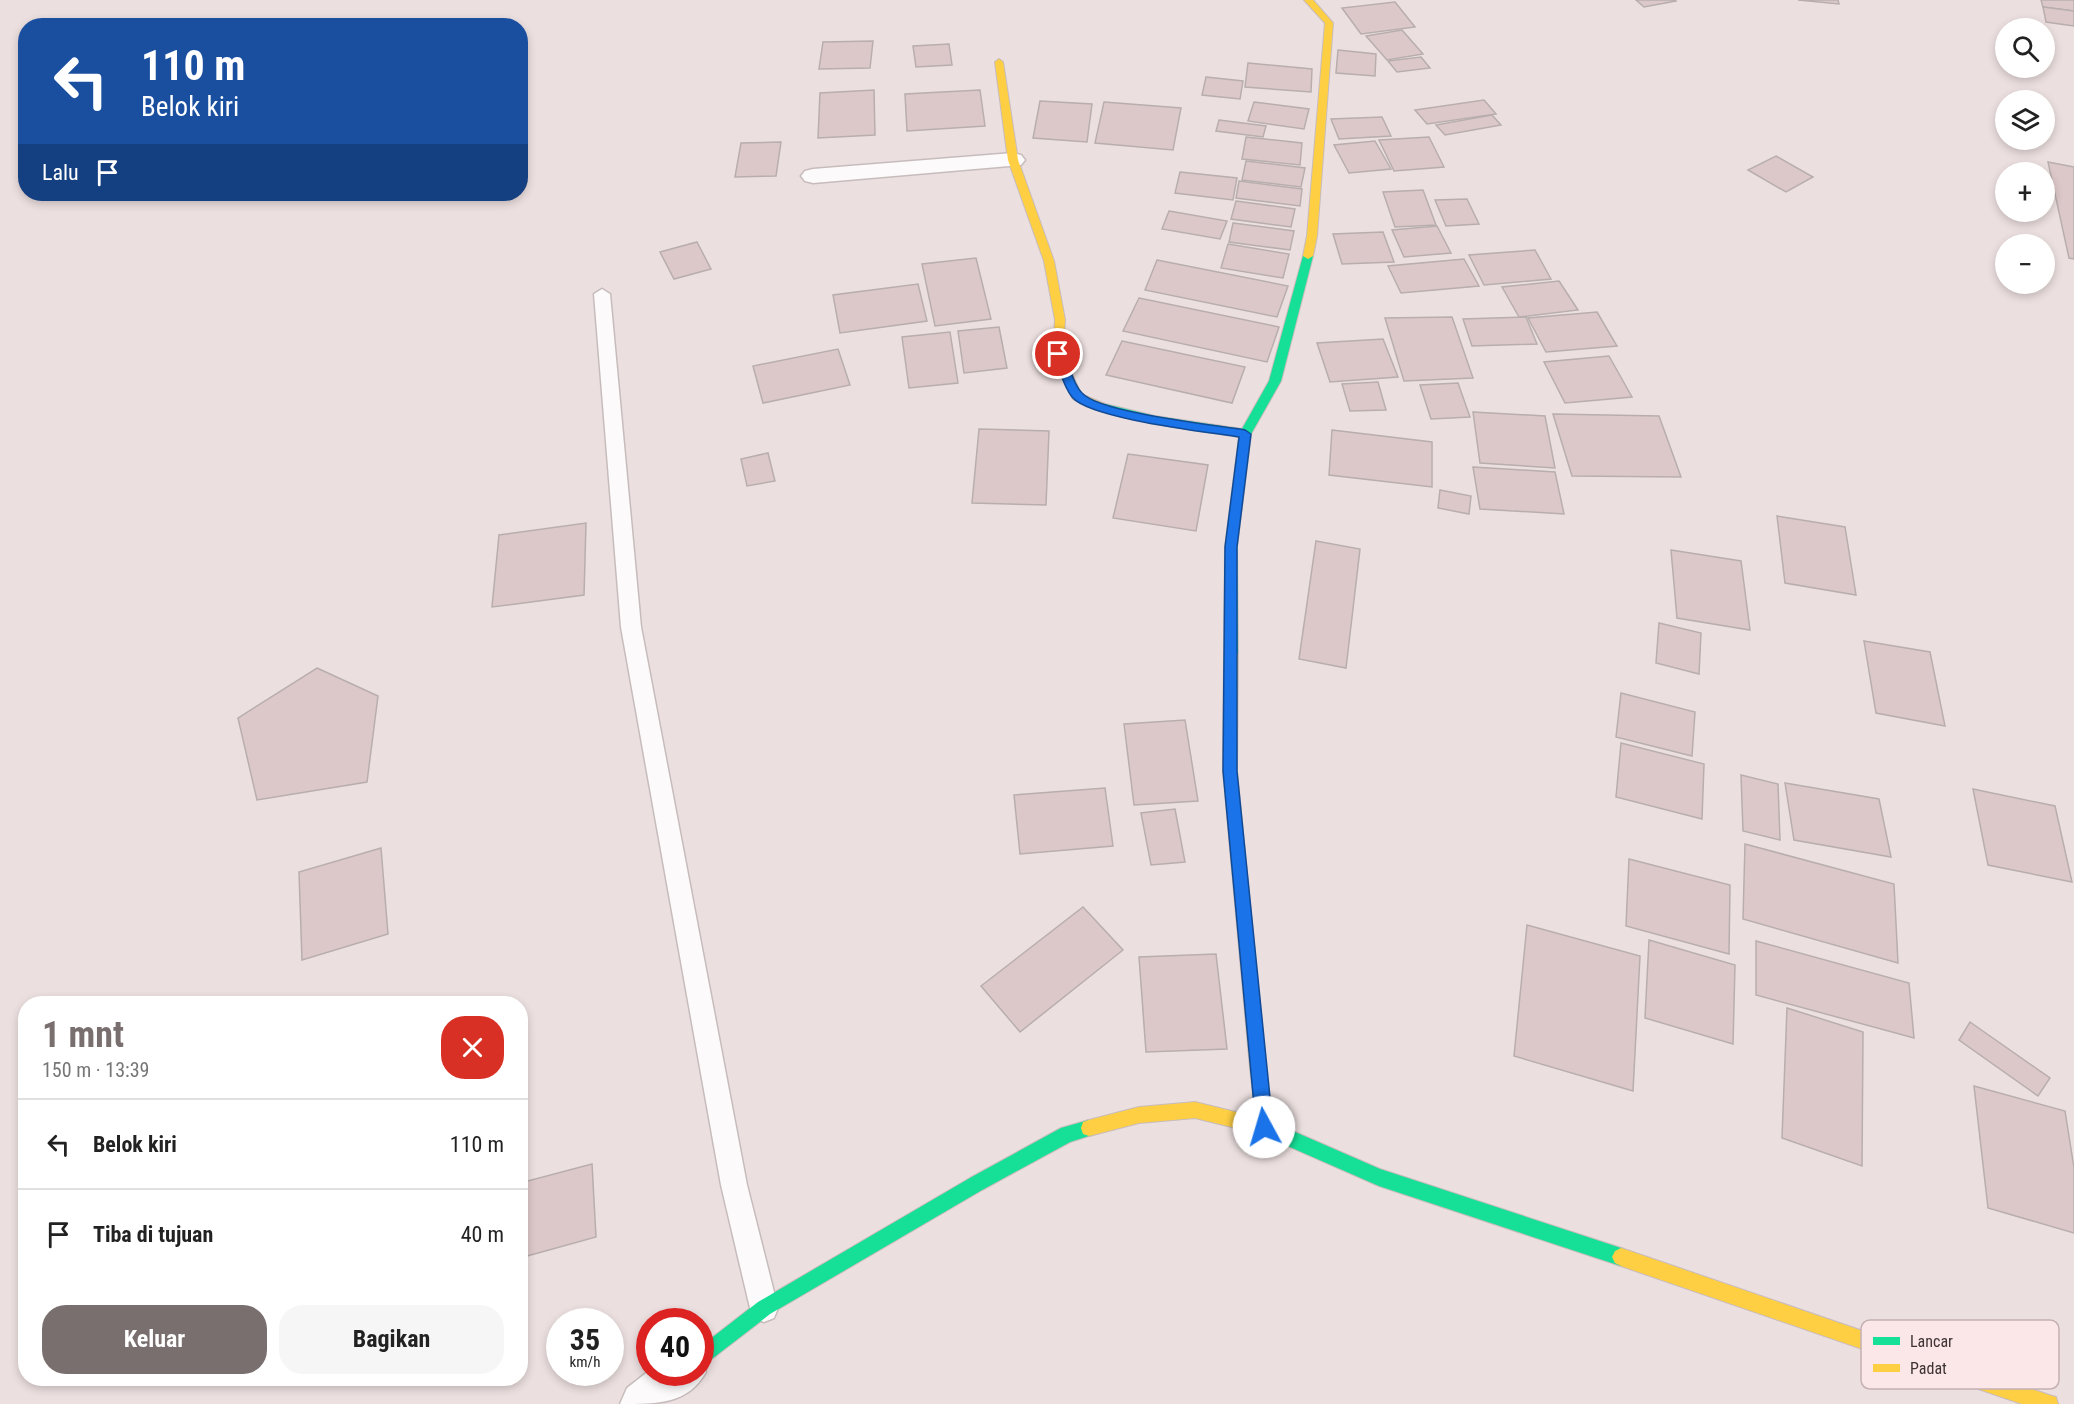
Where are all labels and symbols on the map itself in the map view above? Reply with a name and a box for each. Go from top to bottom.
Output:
pin [1032,328,1083,379]
position arrow [1232,1095,1296,1159]
speed limit sign: 40 [636,1308,714,1386]
legend [1861,1320,2059,1389]
text: Lancar [1910,1332,1953,1351]
text: Padat [1910,1359,1947,1378]

